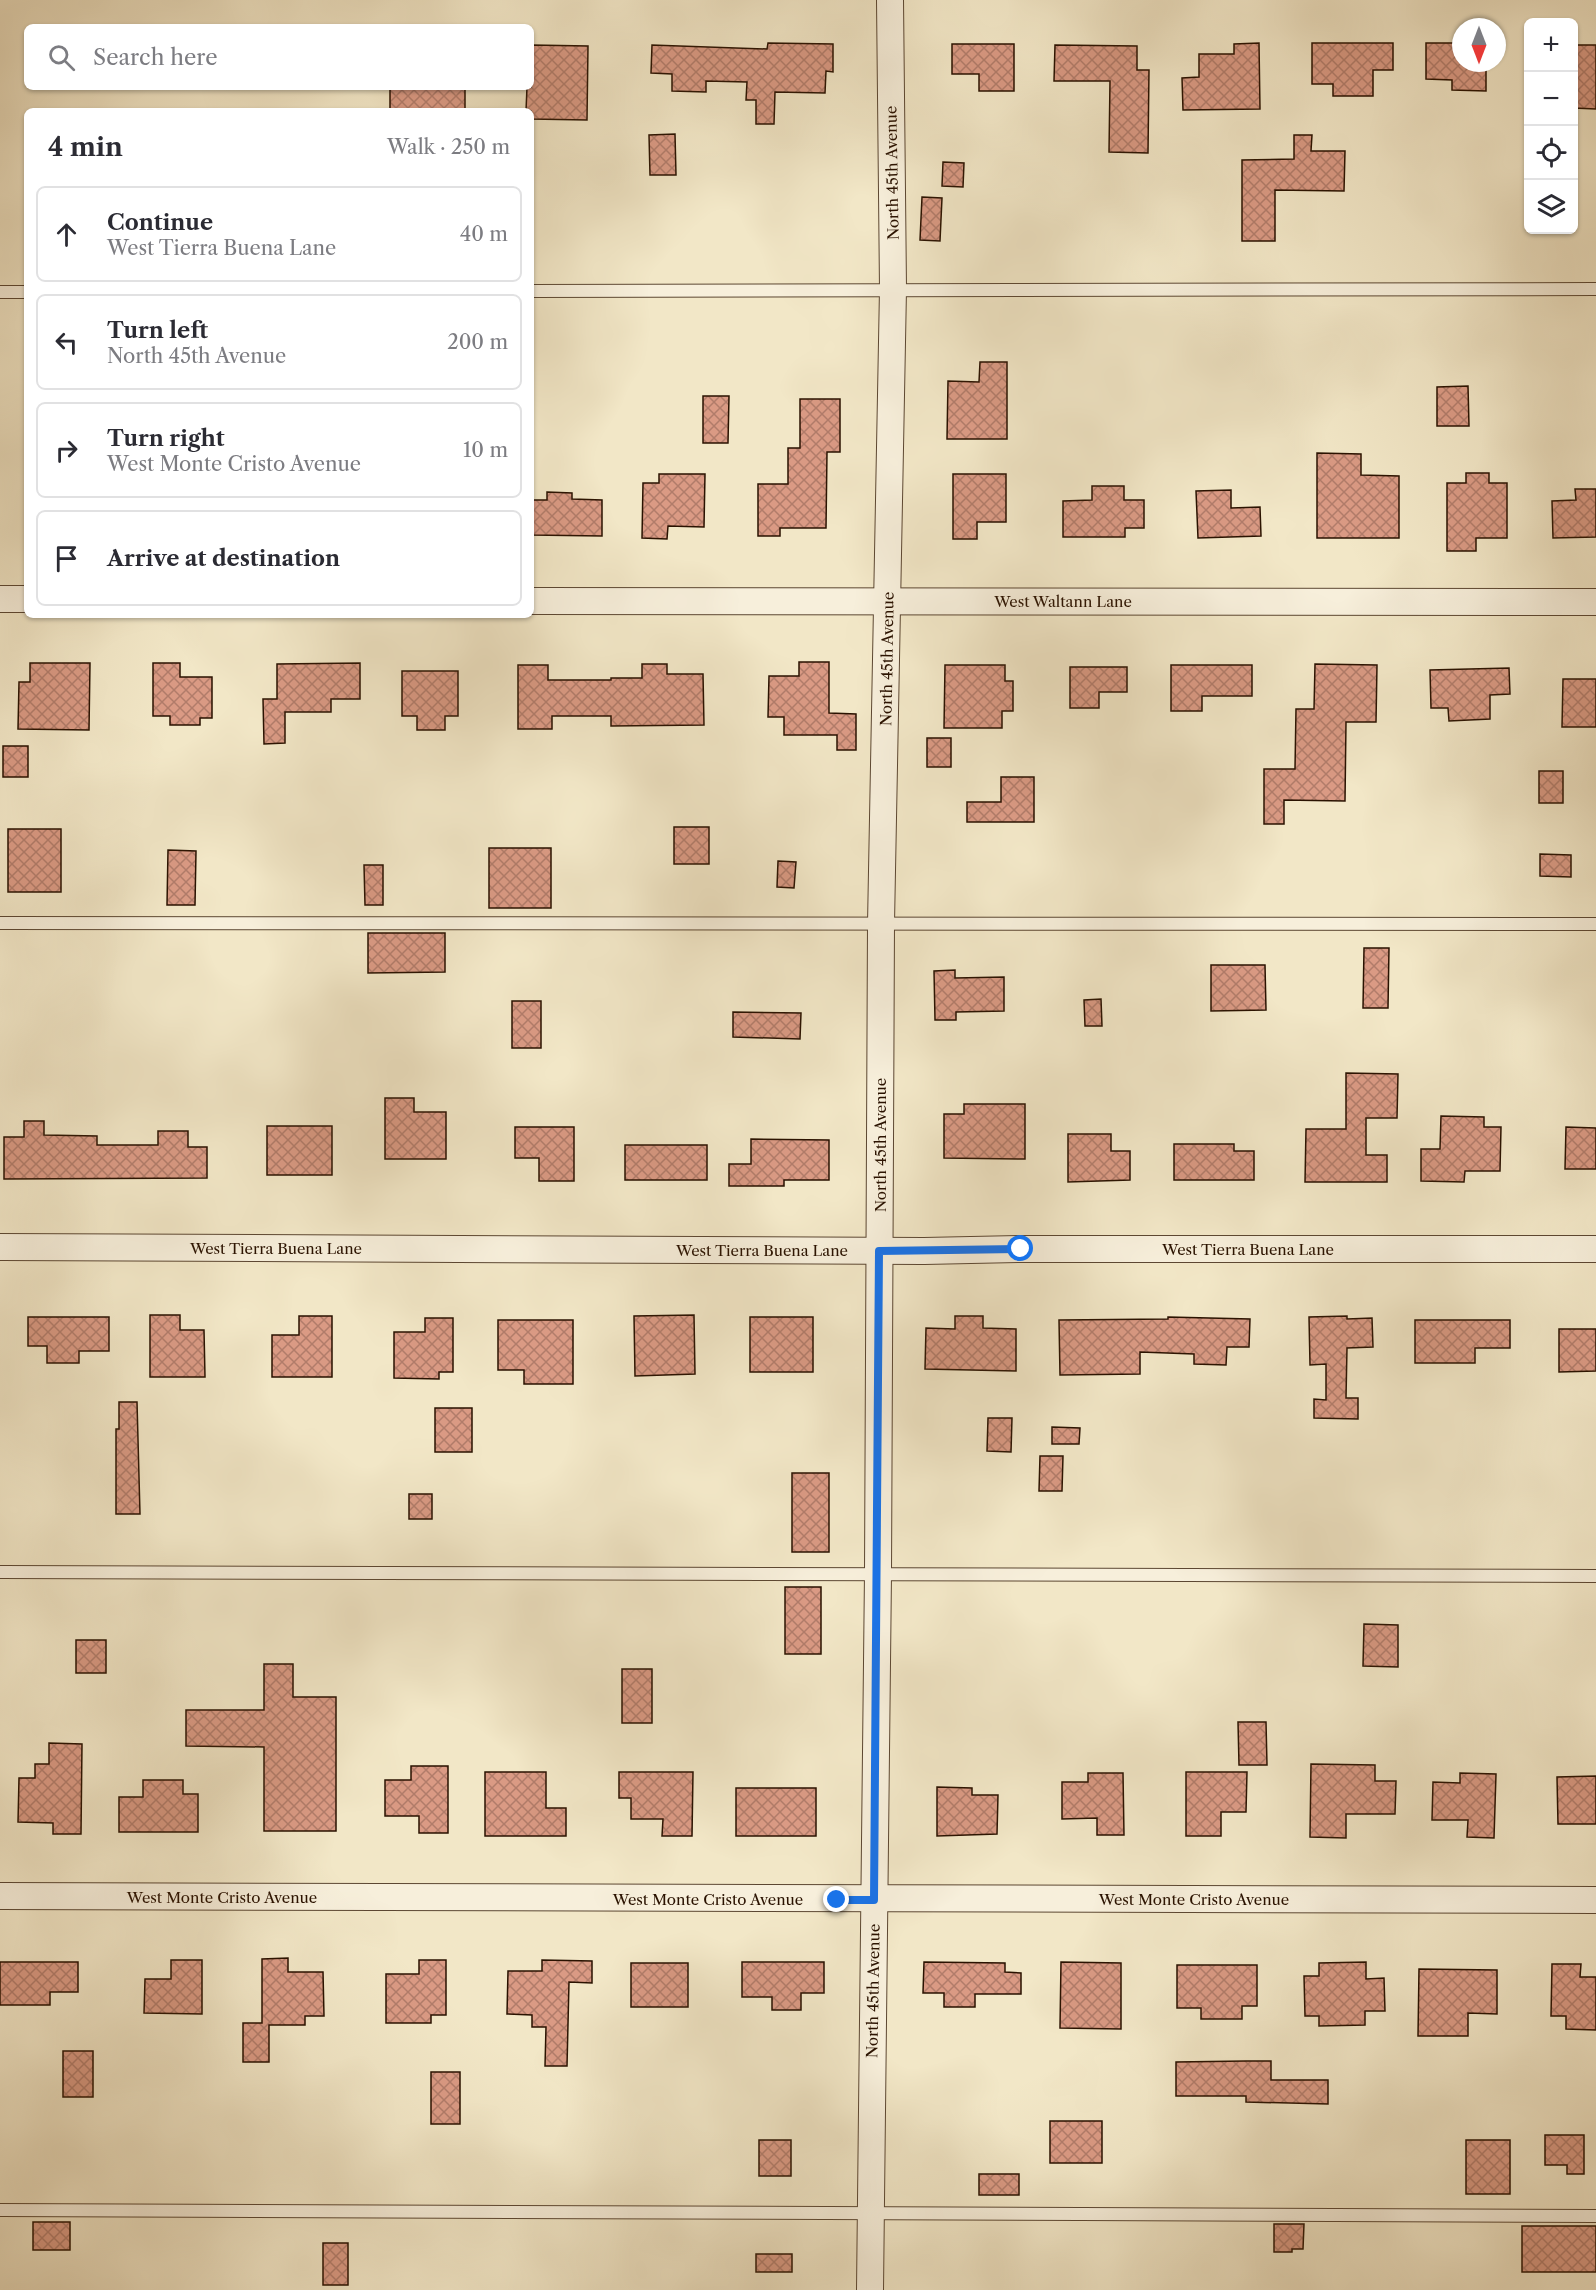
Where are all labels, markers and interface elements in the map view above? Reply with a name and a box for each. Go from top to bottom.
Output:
north arrow [1452,18,1506,72]
map controls [1524,18,1578,234]
button: + [1524,18,1578,72]
search box [24,24,534,90]
icon: search [45,41,78,74]
text: Search here [93,44,218,71]
button: − [1524,72,1578,126]
street label: North 45th Avenue [881,106,903,240]
button: locate [1524,126,1578,180]
text: 4 min [48,131,123,163]
text: Walk · 250 m [387,135,510,159]
button: layers [1524,180,1578,234]
text: Continue [107,209,213,236]
icon: ahead [50,218,83,251]
text: 40 m [460,222,508,246]
text: West Tierra Buena Lane [107,236,336,260]
text: Turn left [107,317,208,344]
icon: left [50,326,83,359]
text: 200 m [447,330,508,354]
text: North 45th Avenue [107,344,286,368]
text: Turn right [107,425,225,452]
icon: right [50,434,83,467]
text: 10 m [463,438,508,462]
text: West Monte Cristo Avenue [107,452,361,476]
icon: arrive [50,542,83,575]
text: Arrive at destination [107,545,340,572]
street label: North 45th Avenue [876,592,898,726]
street label: West Waltann Lane [993,592,1132,611]
street label: North 45th Avenue [871,1078,890,1212]
route start [1007,1235,1033,1261]
street label: West Tierra Buena Lane [189,1239,362,1258]
street label: West Tierra Buena Lane [1161,1240,1334,1259]
street label: West Tierra Buena Lane [675,1241,848,1260]
route end [823,1886,849,1912]
street label: West Monte Cristo Avenue [126,1888,317,1907]
street label: West Monte Cristo Avenue [612,1890,803,1909]
street label: West Monte Cristo Avenue [1098,1890,1289,1909]
street label: North 45th Avenue [862,1924,884,2058]

